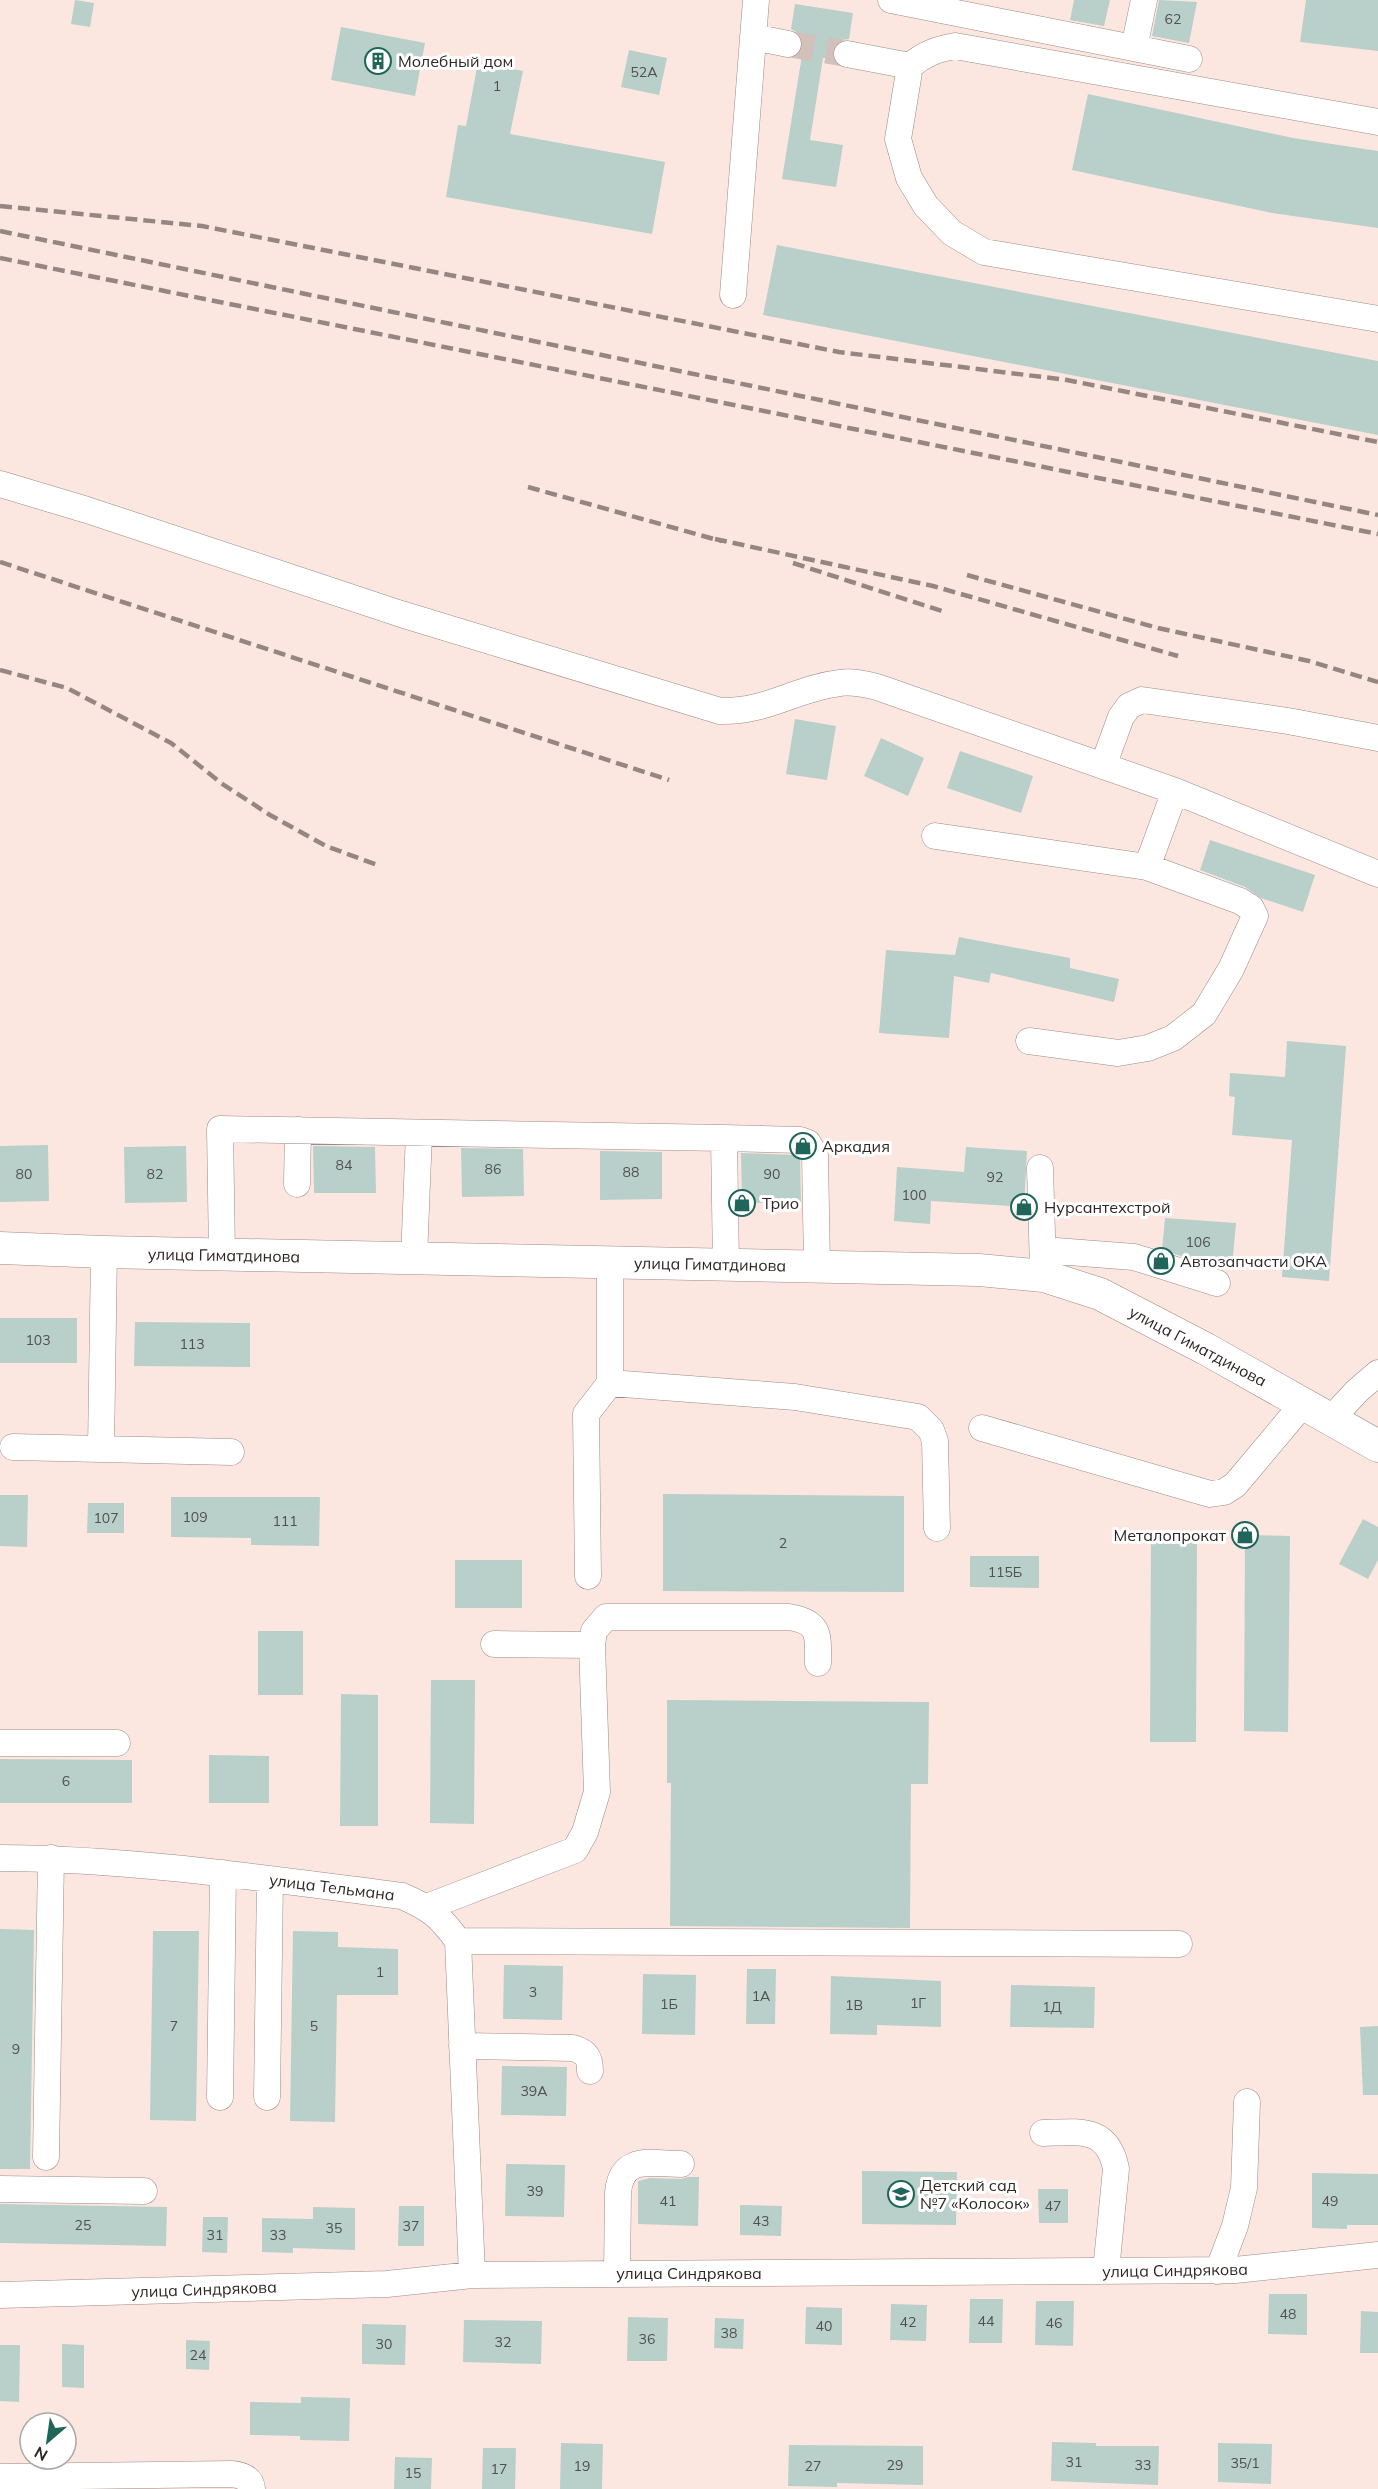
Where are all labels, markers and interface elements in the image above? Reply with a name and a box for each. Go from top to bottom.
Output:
house number: 62 [1165,10,1181,28]
building icon: Молебный дом [363,46,393,76]
place label: Молебный дом [398,51,513,71]
house number: 52А [630,63,658,81]
house number: 1 [493,77,501,95]
shop icon: Аркадия [788,1131,818,1161]
place label: Аркадия [822,1136,890,1156]
house number: 84 [336,1156,353,1174]
house number: 86 [485,1160,501,1178]
house number: 88 [623,1163,639,1181]
house number: 80 [16,1165,32,1183]
house number: 82 [147,1165,163,1183]
house number: 90 [764,1165,780,1183]
house number: 92 [987,1168,1003,1186]
house number: 100 [901,1186,927,1204]
shop icon: Трио [727,1188,757,1218]
shop icon: Нурсантехстрой [1009,1192,1039,1222]
place label: Трио [762,1193,799,1213]
place label: Нурсантехстрой [1044,1197,1171,1217]
house number: 106 [1185,1233,1211,1251]
street label: улица Гиматдинова [148,1244,300,1266]
shop icon: Автозапчасти ОКА [1146,1246,1176,1276]
place label: Автозапчасти ОКА [1180,1251,1327,1271]
street label: улица Гиматдинова [634,1253,786,1275]
street label: улица Гиматдинова [1126,1301,1270,1391]
house number: 103 [25,1331,51,1349]
house number: 113 [179,1335,205,1353]
house number: 109 [182,1508,208,1526]
house number: 107 [93,1509,119,1527]
house number: 111 [272,1512,298,1530]
shop icon: Металопрокат [1230,1520,1260,1550]
place label: Металопрокат [1113,1525,1227,1545]
house number: 2 [779,1534,787,1552]
house number: 115Б [988,1563,1022,1581]
house number: 6 [62,1772,70,1790]
street label: улица Тельмана [268,1869,396,1905]
house number: 1 [376,1963,384,1981]
house number: 3 [529,1983,537,2001]
house number: 1А [752,1987,771,2005]
house number: 1Г [910,1994,926,2012]
house number: 1Б [660,1995,678,2013]
house number: 1В [845,1996,863,2014]
house number: 1Д [1042,1998,1062,2016]
house number: 7 [170,2017,178,2035]
house number: 5 [310,2017,318,2035]
house number: 9 [12,2040,20,2058]
house number: 39А [520,2082,548,2100]
place label: Детский сад №7 «Колосок» [920,2175,1030,2213]
school or university icon: Детский сад №7 «Колосок» [886,2179,916,2209]
house number: 39 [527,2182,543,2200]
house number: 41 [660,2192,676,2210]
house number: 49 [1322,2192,1338,2210]
house number: 47 [1045,2197,1061,2215]
house number: 43 [753,2212,769,2230]
house number: 25 [75,2216,91,2234]
house number: 37 [403,2217,419,2235]
house number: 35 [326,2219,342,2237]
house number: 31 [207,2226,223,2244]
house number: 33 [270,2226,286,2244]
street label: улица Синдрякова [1102,2259,1248,2281]
street label: улица Синдрякова [616,2263,762,2283]
street label: улица Синдрякова [131,2276,277,2302]
house number: 48 [1280,2305,1296,2323]
house number: 44 [978,2312,995,2330]
house number: 42 [900,2313,916,2331]
house number: 46 [1046,2314,1062,2332]
house number: 40 [816,2317,832,2335]
house number: 38 [721,2324,737,2342]
house number: 36 [639,2330,655,2348]
house number: 32 [495,2333,511,2351]
house number: 30 [376,2335,392,2353]
house number: 24 [190,2346,207,2364]
north arrow [18,2411,78,2471]
text: N [31,2442,51,2466]
house number: 31 [1066,2453,1082,2471]
house number: 35/1 [1230,2454,1260,2472]
house number: 29 [887,2456,903,2474]
house number: 33 [1135,2456,1151,2474]
house number: 19 [574,2457,590,2475]
house number: 27 [805,2457,821,2475]
house number: 17 [491,2460,507,2478]
house number: 15 [405,2464,421,2482]

